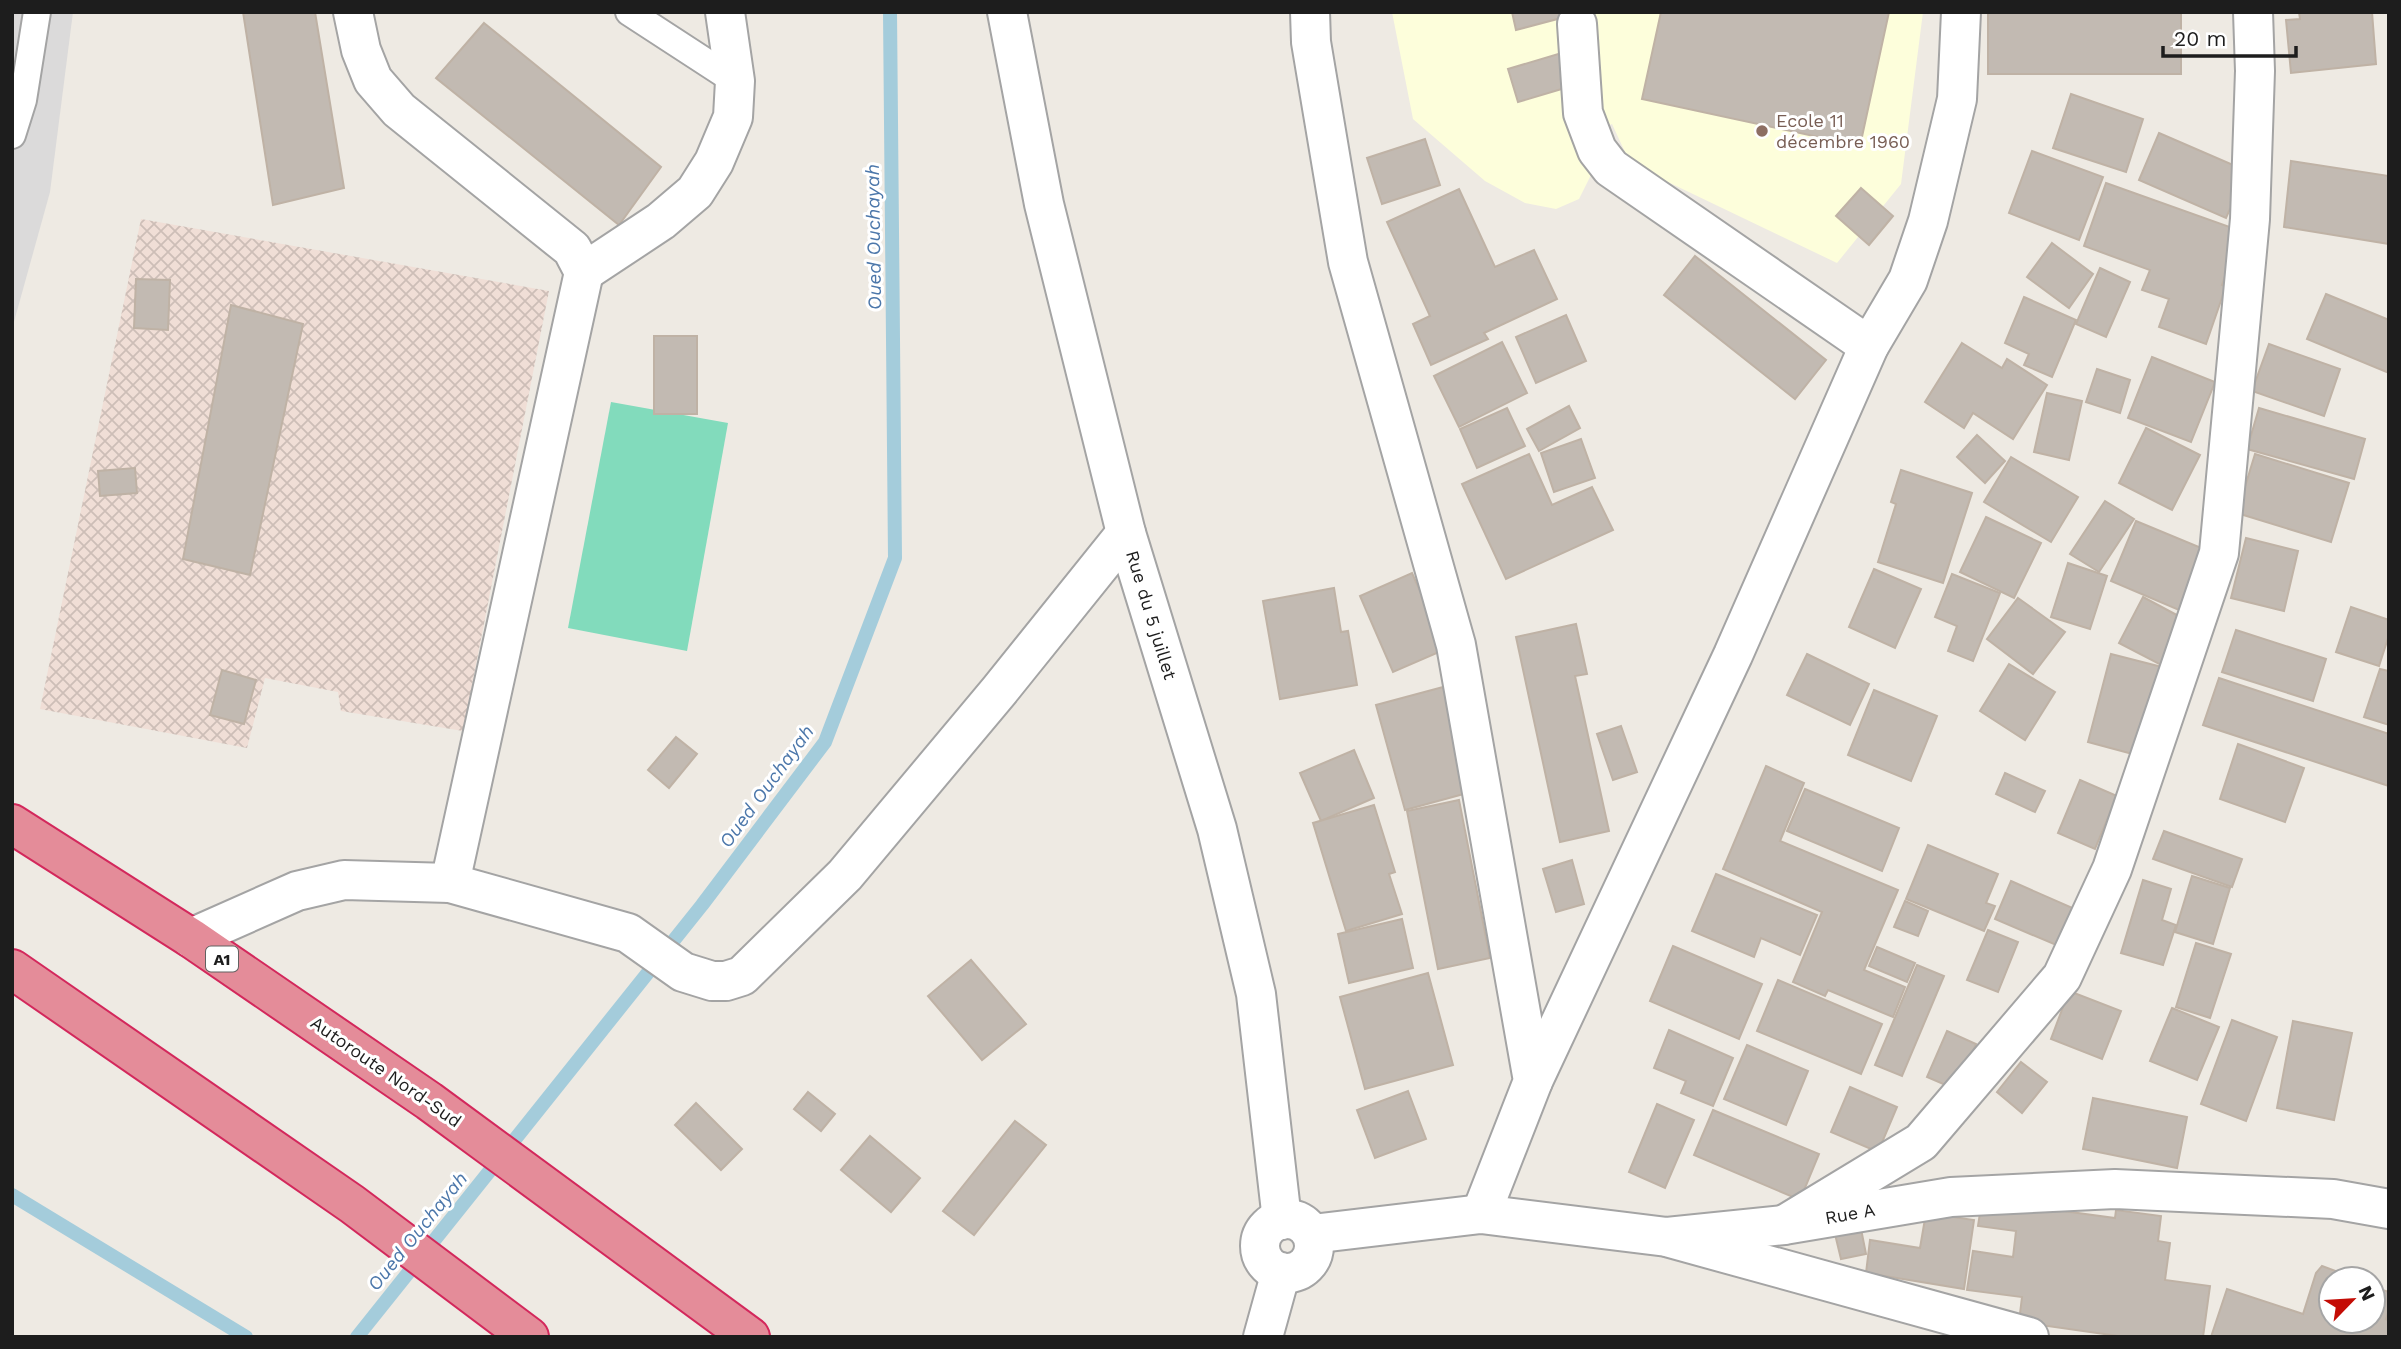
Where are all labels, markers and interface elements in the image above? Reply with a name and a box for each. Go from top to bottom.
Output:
scale bar [2163,14,2296,58]
text: 20 m [2174,26,2226,51]
place label: Ecole 11 décembre 1960 [1776,110,1910,152]
marker: Ecole 11 décembre 1960 [1754,123,1770,139]
water label: Oued Ouchayah [861,164,886,310]
street label: Rue du 5 juillet [1122,548,1181,682]
water label: Oued Ouchayah [714,720,819,852]
road number: A1 [206,946,238,972]
street label: Autoroute Nord-Sud [307,1012,466,1132]
water label: Oued Ouchayah [362,1167,472,1295]
street label: Rue A [1823,1199,1877,1228]
north arrow [2317,1265,2387,1335]
text: N [2354,1282,2380,1304]

